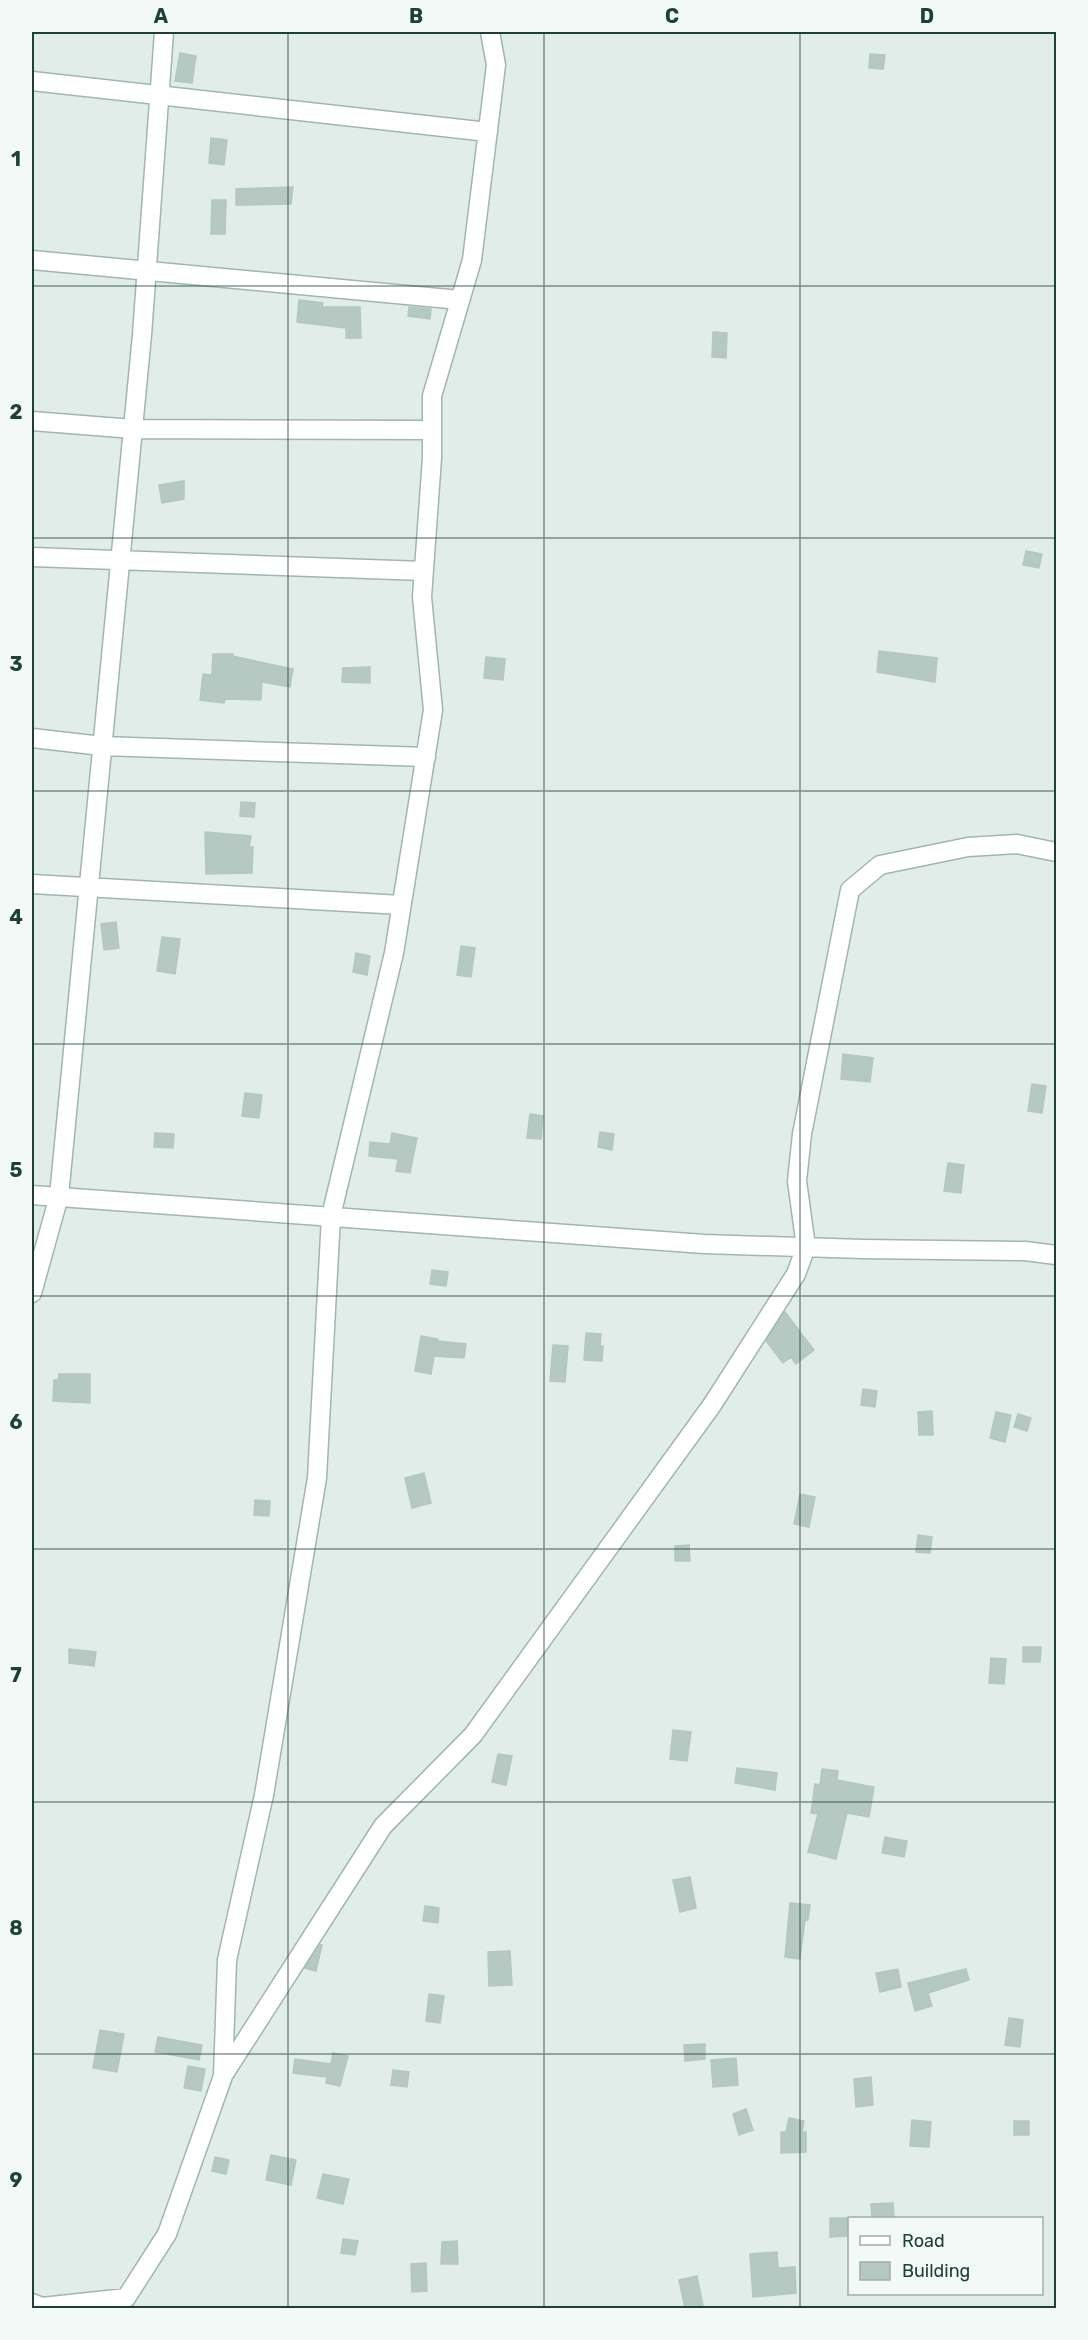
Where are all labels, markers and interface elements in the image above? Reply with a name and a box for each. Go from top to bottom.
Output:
text: A [154,4,169,28]
text: B [409,4,423,28]
text: C [665,4,679,28]
text: D [920,4,934,28]
text: 1 [11,147,21,171]
text: 2 [10,400,23,424]
text: 3 [9,652,23,676]
text: 4 [9,905,23,929]
text: 5 [10,1158,23,1182]
text: 6 [9,1410,23,1434]
text: 7 [10,1663,22,1687]
text: 8 [9,1916,23,1940]
text: 9 [10,2168,23,2192]
legend [848,2217,1043,2295]
text: Road [902,2230,945,2252]
text: Building [902,2260,970,2282]

